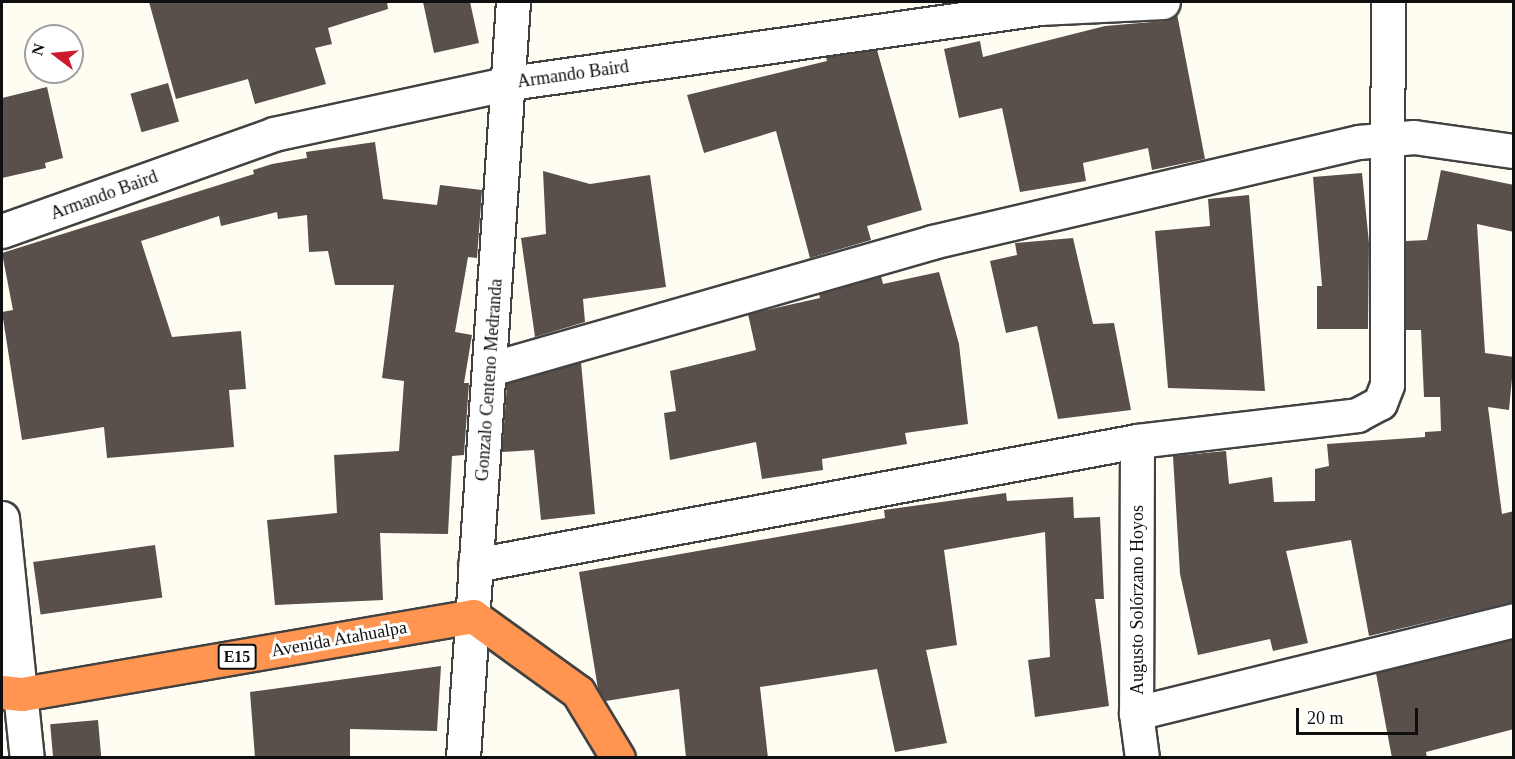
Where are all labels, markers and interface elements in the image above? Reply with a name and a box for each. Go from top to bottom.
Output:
north arrow [24,24,84,84]
text: N [28,42,48,57]
street label: Armando Baird [516,55,630,93]
street label: Armando Baird [47,166,161,224]
street label: Gonzalo Centeno Medranda [471,278,507,482]
street label: Augusto Solórzano Hoyos [1126,505,1148,695]
street label: Avenida Atahualpa [269,616,409,662]
road number: E15 [218,644,256,670]
scale bar [1299,696,1420,734]
text: 20 m [1307,708,1344,728]

